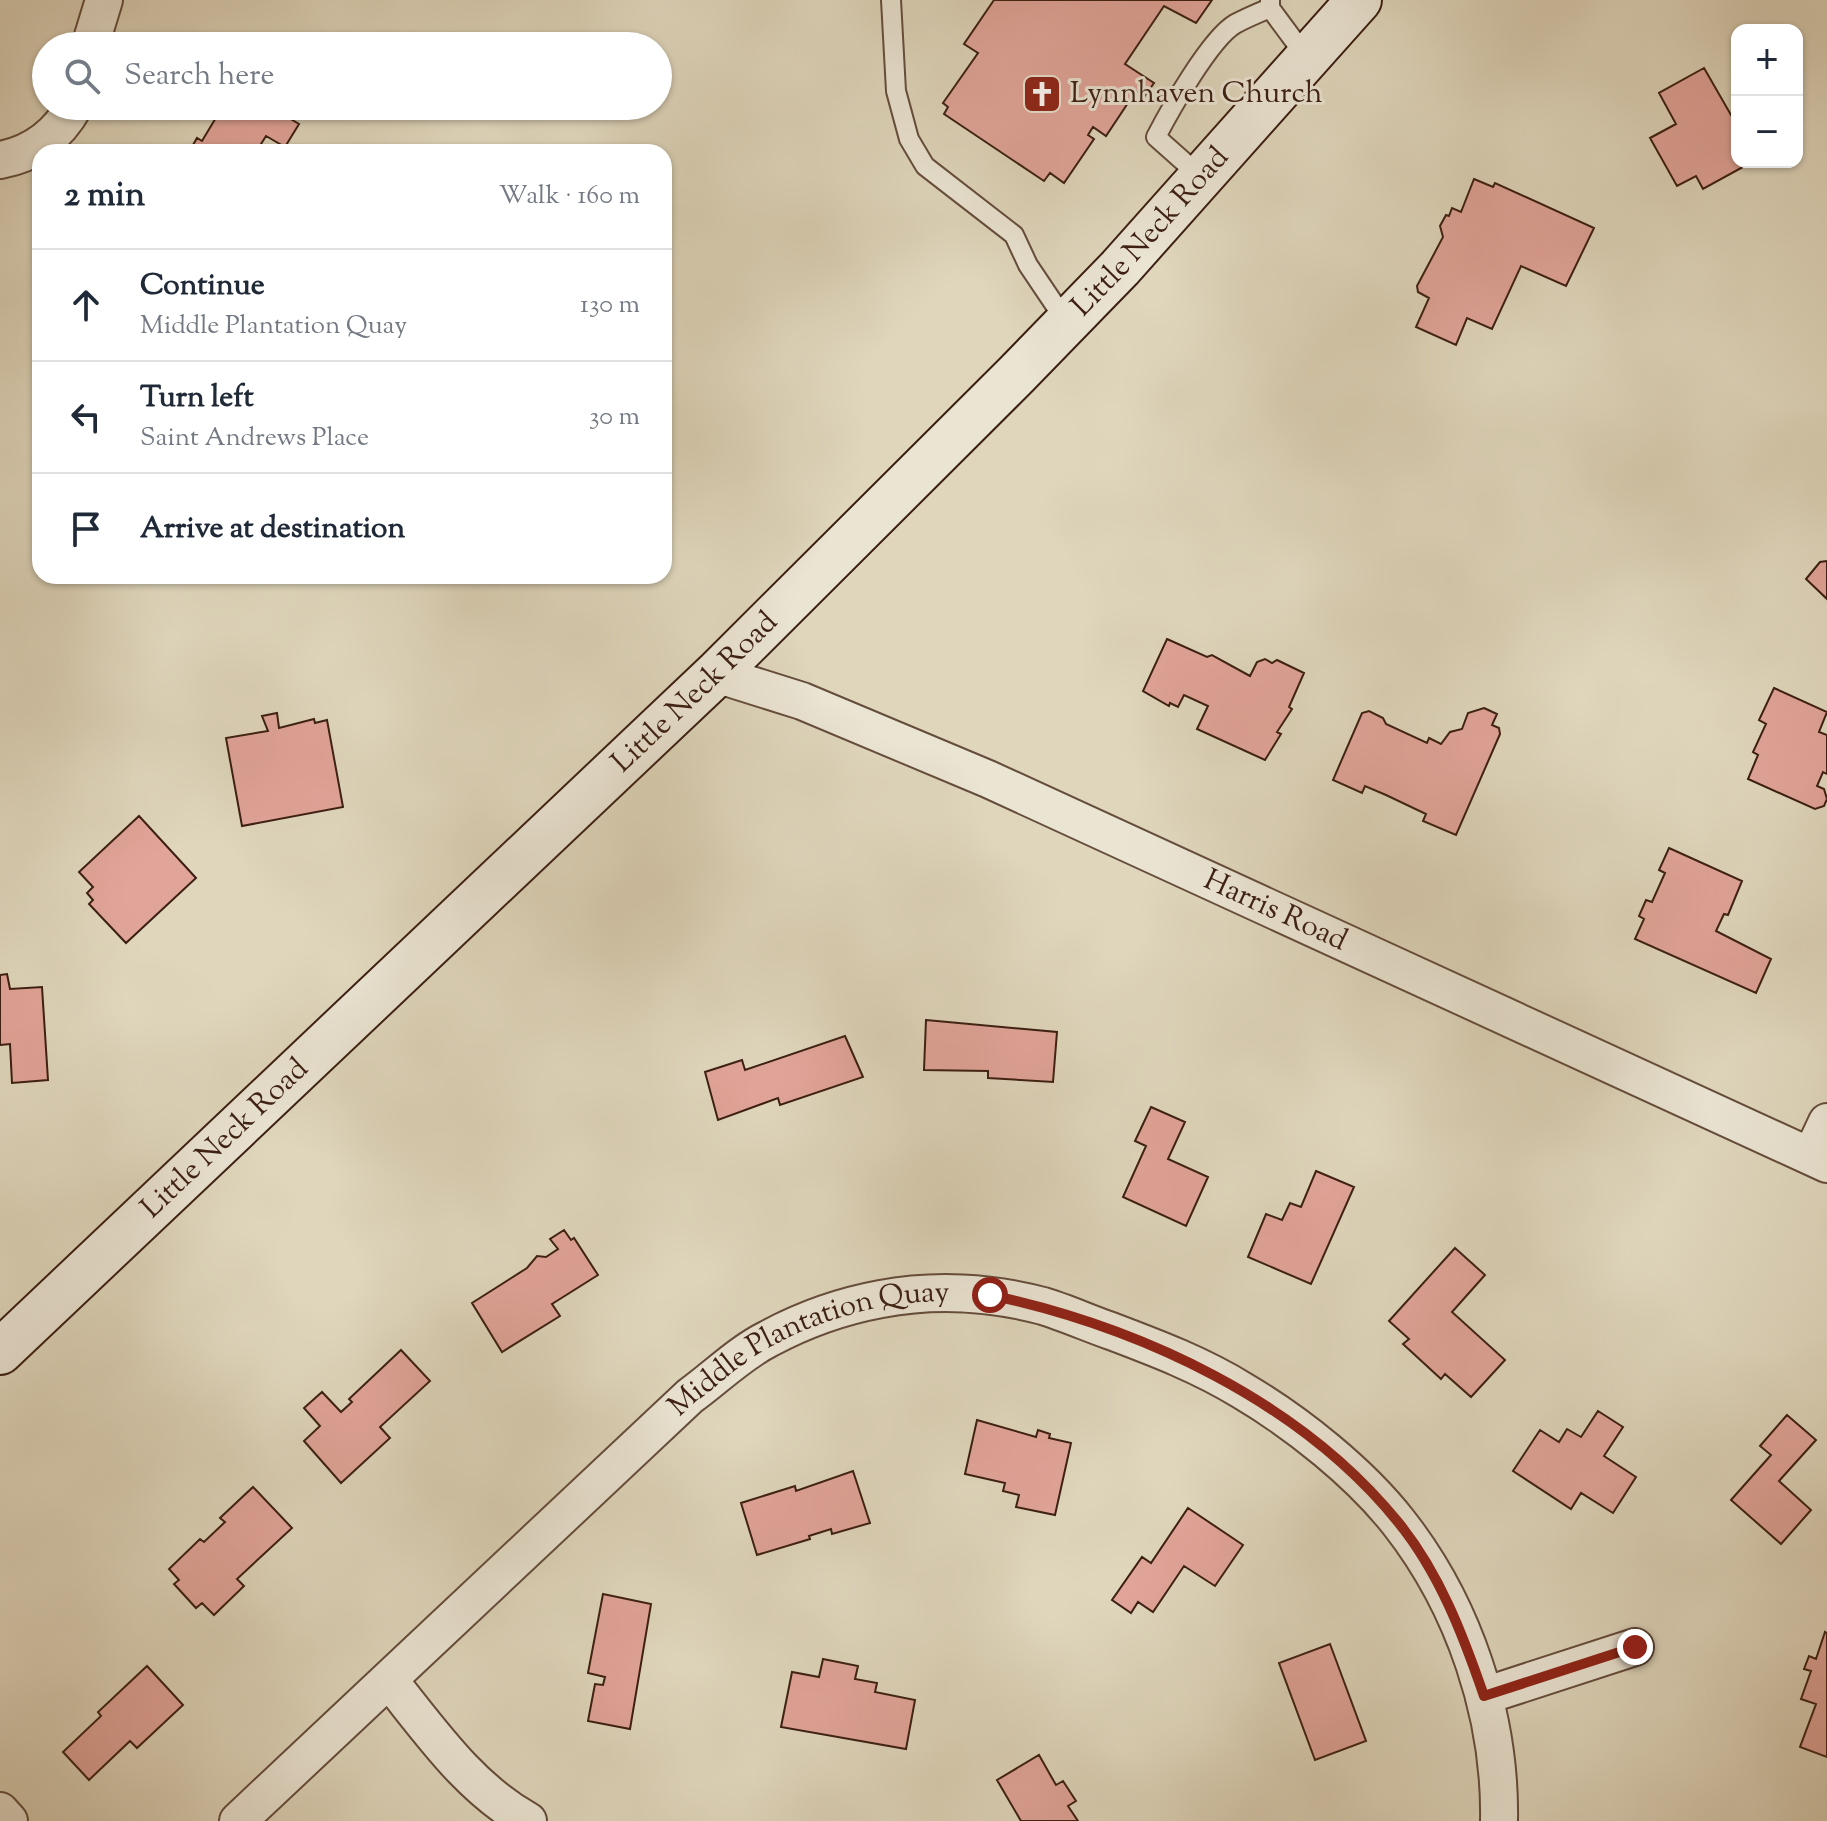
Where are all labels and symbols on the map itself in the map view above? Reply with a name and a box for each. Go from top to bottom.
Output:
church icon: Lynnhaven Church [1021,73,1063,115]
place label: Lynnhaven Church [1070,73,1323,116]
street label: Little Neck Road [1062,138,1240,327]
street label: Little Neck Road [602,602,788,783]
street label: Harris Road [1196,859,1354,963]
street label: Little Neck Road [132,1049,319,1229]
street label: Middle Plantation Quay [659,1272,950,1427]
route start [972,1277,1008,1313]
route end [1617,1629,1653,1665]

